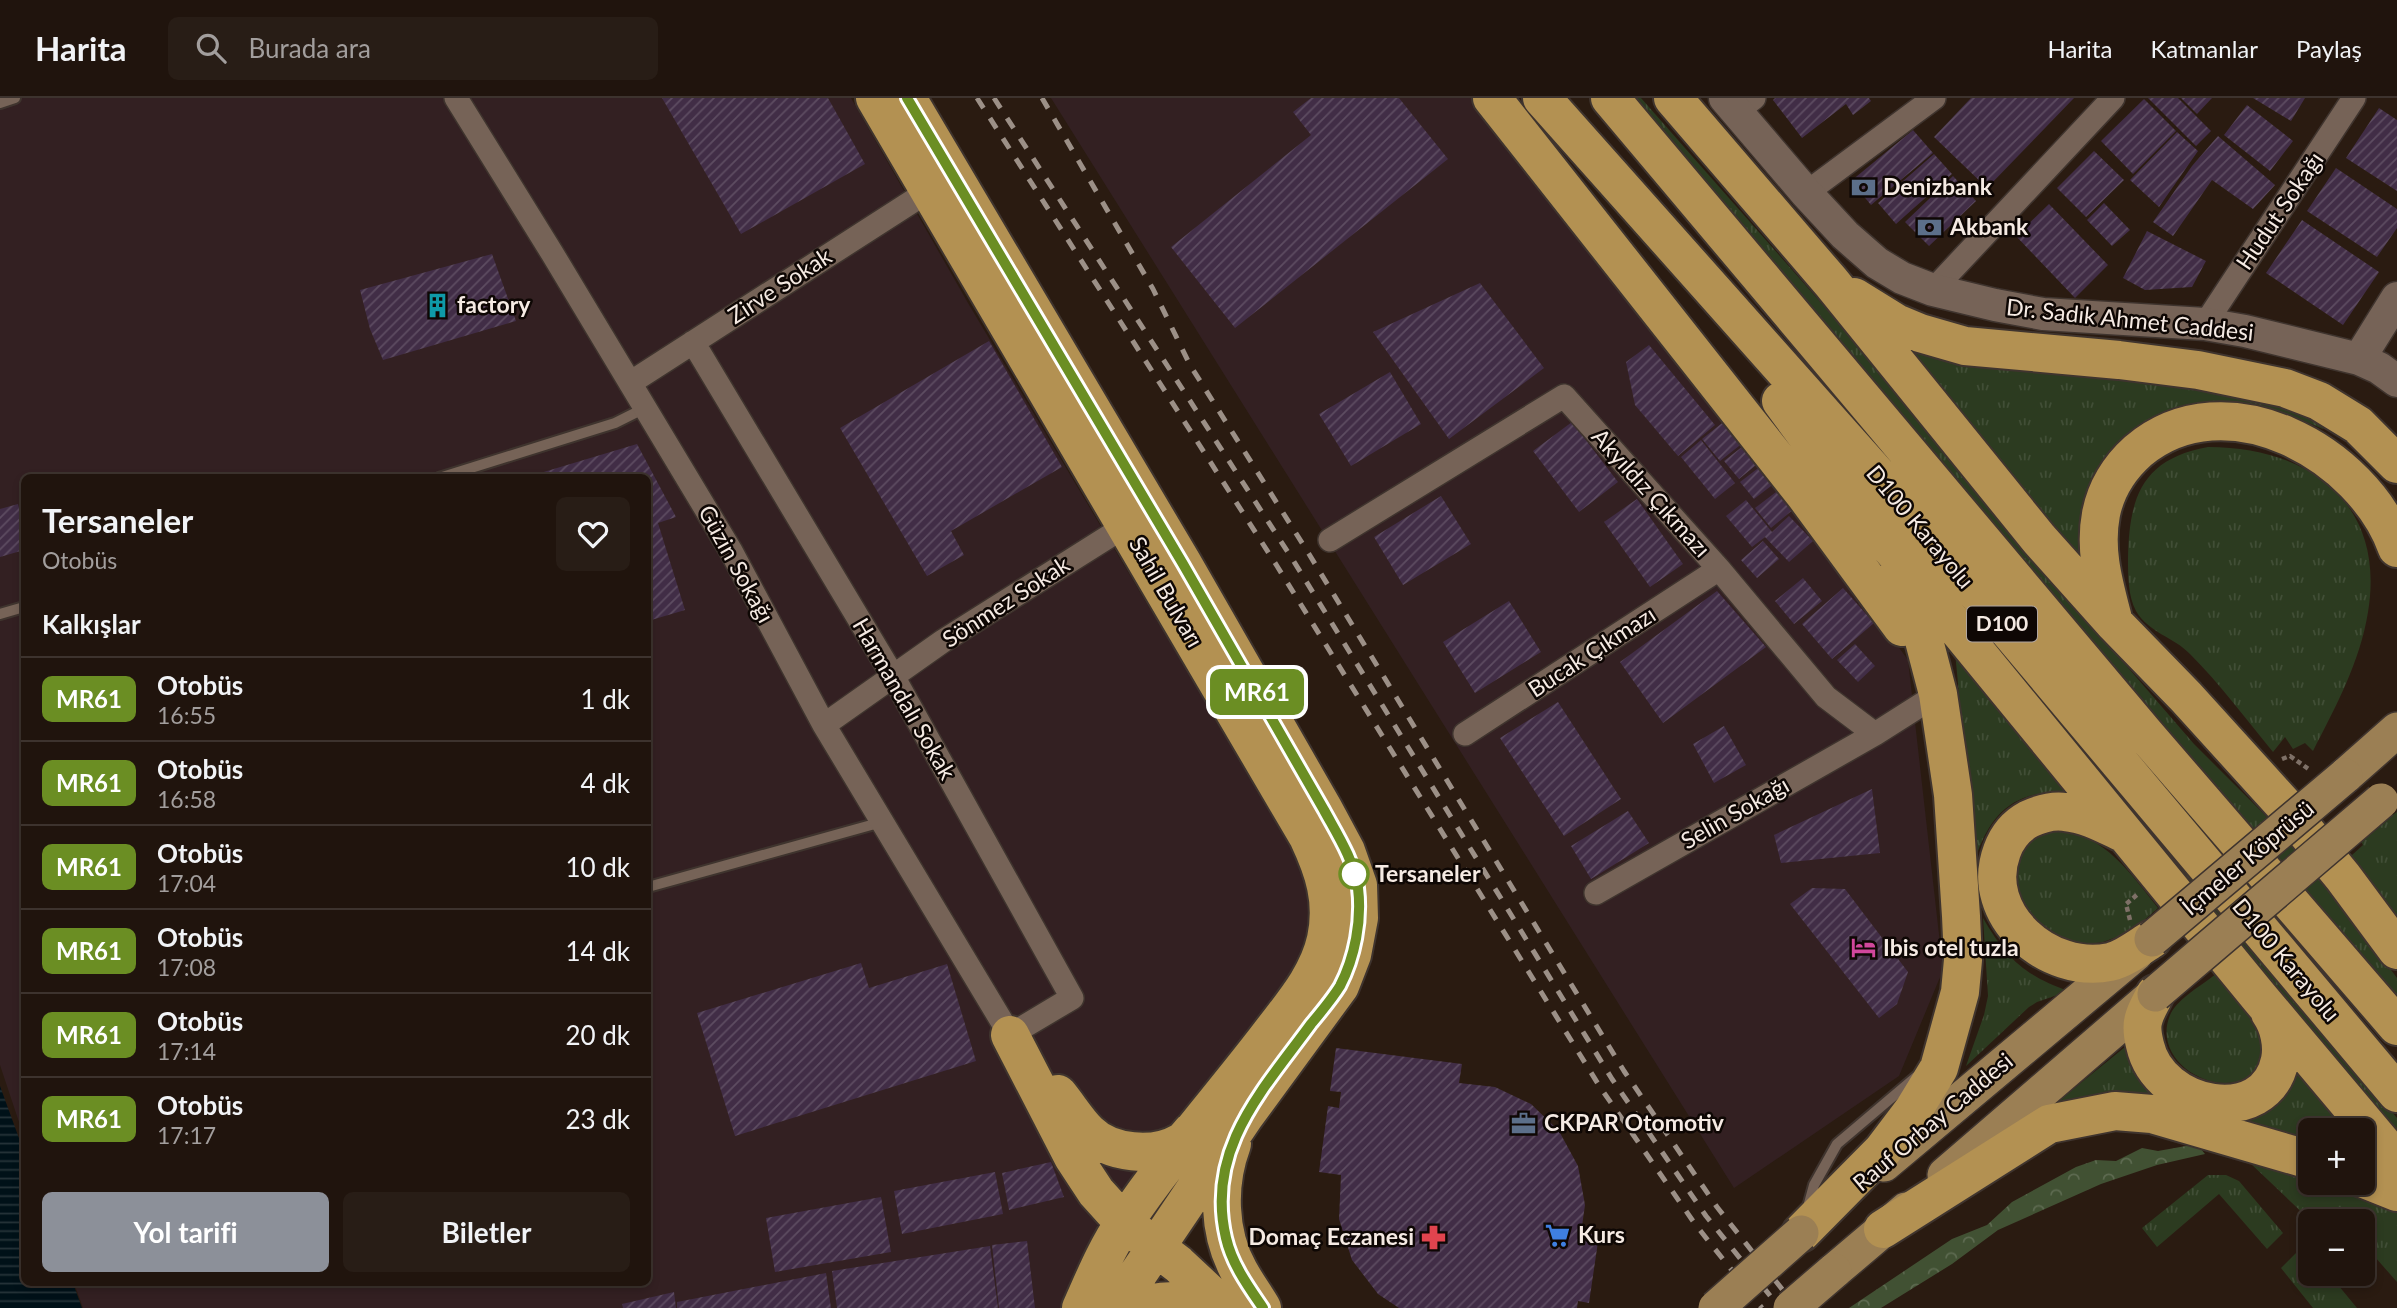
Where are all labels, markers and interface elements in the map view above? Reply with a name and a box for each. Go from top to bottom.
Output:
search box [168,17,658,80]
text: Harita [35,28,126,68]
icon: search [192,29,230,67]
text: Burada ara [248,32,371,64]
text: Harita [2047,34,2112,63]
text: Katmanlar [2150,34,2258,63]
text: Paylaş [2296,34,2362,63]
street label: Hudut Sokağı [2230,146,2329,275]
place label: Denizbank [1883,172,1993,200]
bank icon: Denizbank [1849,173,1877,201]
place label: Akbank [1949,212,2029,240]
bank icon: Akbank [1916,213,1944,241]
street label: Zirve Sokak [723,241,837,329]
place label: factory [457,290,531,318]
building icon: factory [423,291,451,319]
street label: Dr. Sadık Ahmet Caddesi [2005,292,2255,346]
street label: Akyıldız Çıkmazı [1587,422,1717,562]
street label: D100 Karayolu [1861,459,1980,594]
button: heart [556,497,630,571]
text: Tersaneler [42,500,193,540]
street label: Güzin Sokağı [693,500,781,627]
street label: Sahil Bulvarı [1124,531,1210,652]
text: Otobüs [42,546,117,574]
street label: Sönmez Sokak [937,550,1075,653]
street label: Bucak Çıkmazı [1523,600,1660,703]
road number: D100 [1967,606,2037,642]
text: Kalkışlar [42,608,141,640]
street label: Harmandalı Sokak [847,613,963,784]
text: Otobüs [157,669,243,701]
line badge: MR61 [1208,669,1306,715]
text: MR61 [1224,677,1290,706]
text: 1 dk [580,683,630,715]
text: MR61 [56,684,122,713]
text: 16:55 [157,701,216,729]
text: Otobüs [157,753,243,785]
text: 4 dk [580,767,630,799]
text: MR61 [56,768,122,797]
street label: Selin Sokağı [1675,770,1794,854]
text: 16:58 [157,785,216,813]
street label: İçmeler Köprüsü [2176,794,2319,921]
text: Otobüs [157,837,243,869]
text: 10 dk [565,851,630,883]
text: MR61 [56,852,122,881]
marker: Tersaneler [1339,859,1369,889]
place label: Tersaneler [1375,859,1481,887]
text: 17:04 [157,869,216,897]
street label: D100 Karayolu [2227,892,2346,1027]
text: Otobüs [157,921,243,953]
place label: Ibis otel tuzla [1883,933,2019,961]
hotel icon: Ibis otel tuzla [1849,934,1877,962]
text: 14 dk [565,935,630,967]
text: MR61 [56,936,122,965]
text: 17:08 [157,953,216,981]
text: Otobüs [157,1005,243,1037]
text: 20 dk [565,1019,630,1051]
text: MR61 [56,1020,122,1049]
text: 17:14 [157,1037,216,1065]
street label: Rauf Orbay Caddesi [1847,1046,2018,1196]
text: Otobüs [157,1089,243,1121]
text: 23 dk [565,1103,630,1135]
text: MR61 [56,1104,122,1133]
place label: CKPAR Otomotiv [1544,1108,1725,1136]
office icon: CKPAR Otomotiv [1510,1109,1538,1137]
map controls [2298,1118,2375,1286]
button: + [2298,1118,2375,1195]
text: 17:17 [157,1121,216,1149]
button: Yol tarifi [42,1192,329,1272]
button: Biletler [343,1192,630,1272]
button: − [2298,1209,2375,1286]
place label: Kurs [1578,1220,1625,1248]
supermarket icon: Kurs [1544,1221,1572,1249]
place label: Domaç Eczanesi [1249,1222,1414,1250]
pharmacy icon: Domaç Eczanesi [1420,1223,1448,1251]

